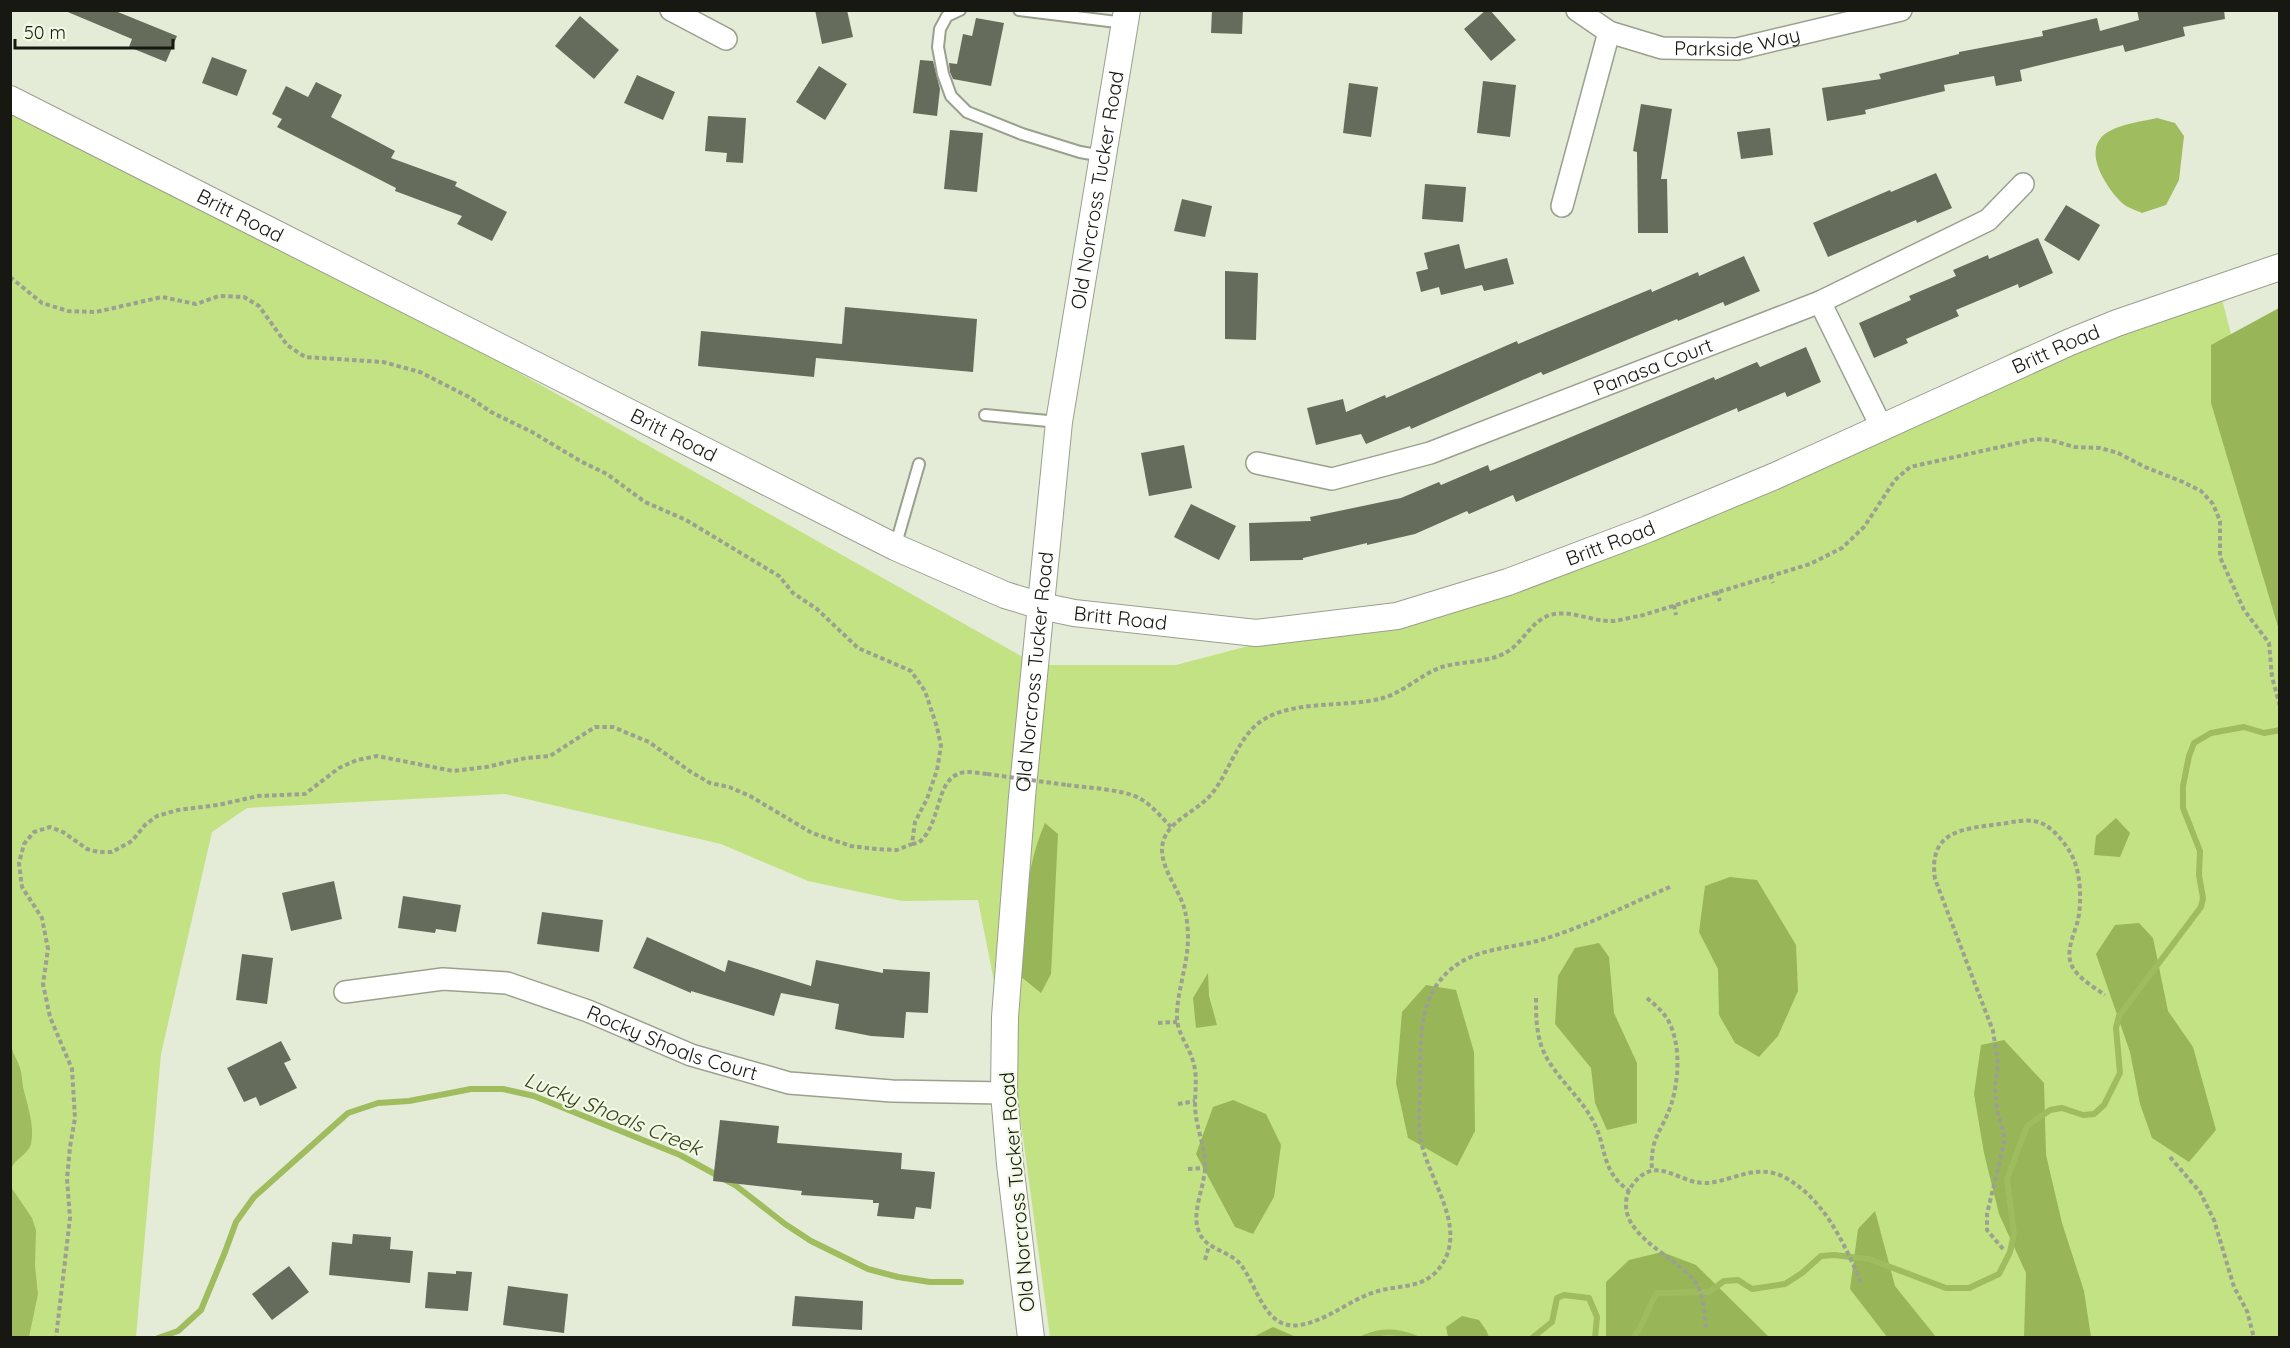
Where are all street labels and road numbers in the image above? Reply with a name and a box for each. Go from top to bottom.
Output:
street label: Parkside Way [1674,21,1803,61]
street label: Old Norcross Tucker Road [1065,69,1129,311]
street label: Britt Road [193,183,288,247]
street label: Britt Road [2008,318,2103,379]
street label: Panasa Court [1589,332,1716,401]
street label: Britt Road [627,402,721,467]
street label: Britt Road [1562,514,1659,571]
street label: Old Norcross Tucker Road [1010,551,1058,793]
street label: Britt Road [1073,600,1168,635]
street label: Rocky Shoals Court [583,999,761,1085]
street label: Old Norcross Tucker Road [994,1071,1039,1313]

